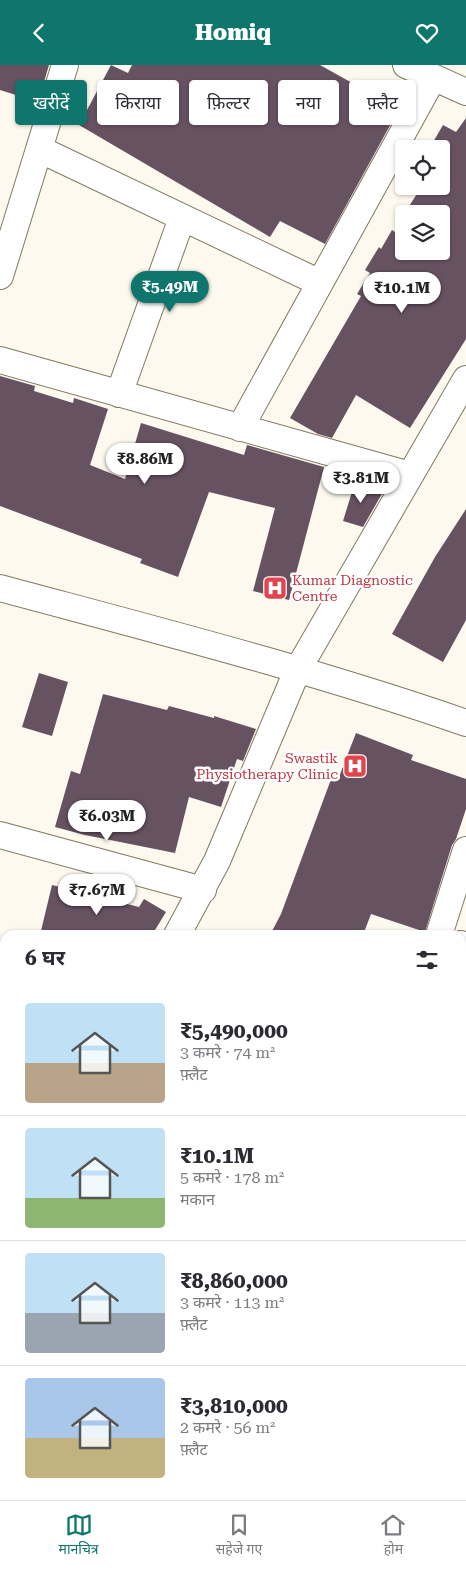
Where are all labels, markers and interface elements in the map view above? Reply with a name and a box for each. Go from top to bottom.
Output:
icon: back [25,19,53,47]
icon: heart [413,19,441,47]
text: Homiq [195,20,271,45]
chip: खरीदें [15,80,87,125]
chip: किराया [97,80,179,125]
chip: फ़िल्टर [189,80,268,125]
chip: नया [278,80,339,125]
chip: फ़्लैट [349,80,416,125]
map controls [395,140,450,260]
button: locate [395,140,450,195]
button: layers [395,205,450,260]
pin: ₹5.49M [129,271,211,313]
pin: ₹10.1M [361,271,443,314]
text: ₹5.49M [142,277,198,296]
text: ₹10.1M [374,278,430,297]
pin: ₹8.86M [104,443,186,485]
text: ₹8.86M [117,449,173,468]
pin: ₹3.81M [320,461,402,504]
text: ₹3.81M [333,468,389,487]
place label: Kumar Diagnostic Centre [292,572,413,604]
hospital icon: Kumar Diagnostic Centre [262,575,288,601]
place label: Swastik Physiotherapy Clinic [196,750,338,782]
hospital icon: Swastik Physiotherapy Clinic [342,753,368,779]
pin: ₹6.03M [66,799,148,842]
text: ₹6.03M [79,806,135,825]
pin: ₹7.67M [56,873,138,916]
text: ₹7.67M [69,880,125,899]
text: 6 घर [25,946,65,970]
icon: filters [413,946,441,974]
text: ₹5,490,000 [180,1019,288,1043]
icon: home [65,1023,125,1083]
text: 3 कमरे · 74 m² [180,1043,275,1062]
text: फ़्लैट [180,1065,208,1084]
text: ₹10.1M [180,1144,254,1168]
icon: home [65,1148,125,1208]
text: 5 कमरे · 178 m² [180,1168,284,1187]
text: मकान [180,1190,215,1209]
text: ₹8,860,000 [180,1269,288,1293]
icon: home [65,1273,125,1333]
text: 3 कमरे · 113 m² [180,1293,284,1312]
text: फ़्लैट [180,1315,208,1334]
text: ₹3,810,000 [180,1394,288,1418]
icon: home [65,1398,125,1458]
text: 2 कमरे · 56 m² [180,1418,275,1437]
text: फ़्लैट [180,1440,208,1459]
tab: मानचित्र [59,1511,99,1560]
tab: सहेजे गए [216,1511,262,1560]
tab: होम [379,1511,407,1560]

